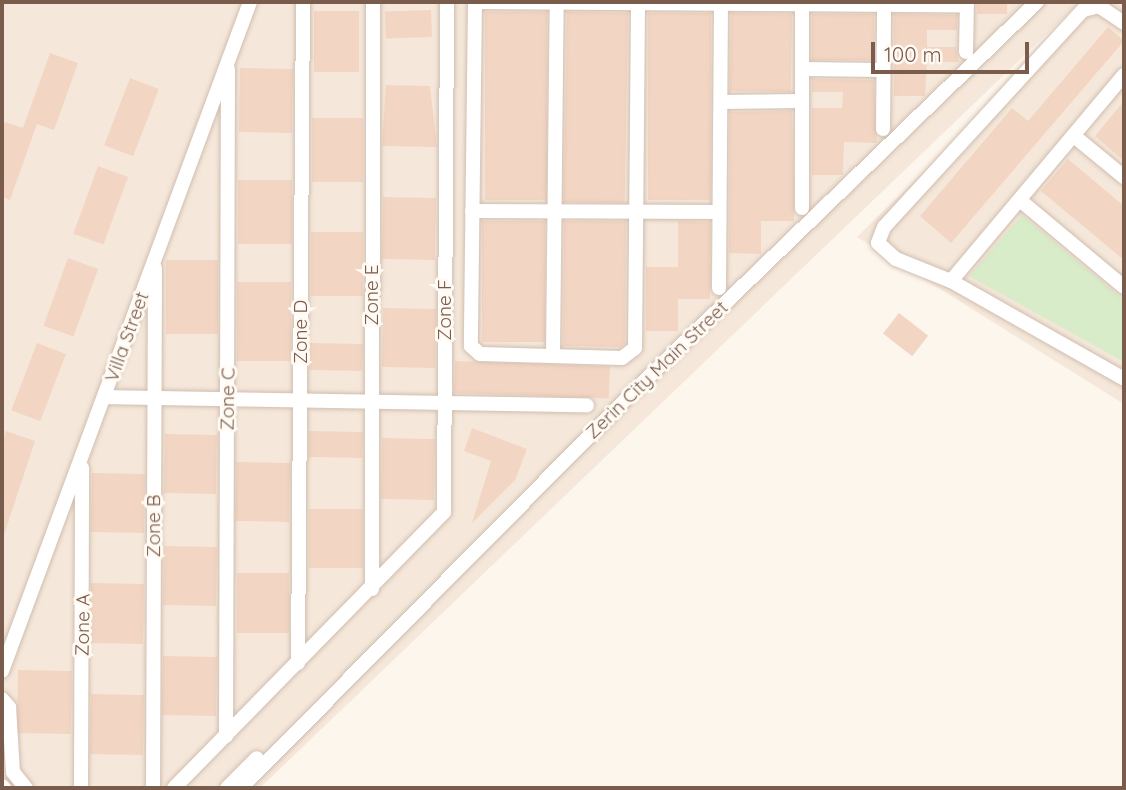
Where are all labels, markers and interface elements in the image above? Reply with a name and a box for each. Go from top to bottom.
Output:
scale bar [874,28,1032,72]
text: 100 m [884,41,942,67]
street label: Zone E [361,264,383,326]
street label: Zone F [434,279,456,341]
street label: Villa Street [100,289,154,385]
street label: Zerin City Main Street [581,296,733,444]
street label: Zone D [290,300,312,364]
street label: Zone C [216,367,240,431]
street label: Zone B [143,495,165,557]
street label: Zone A [71,593,95,657]

